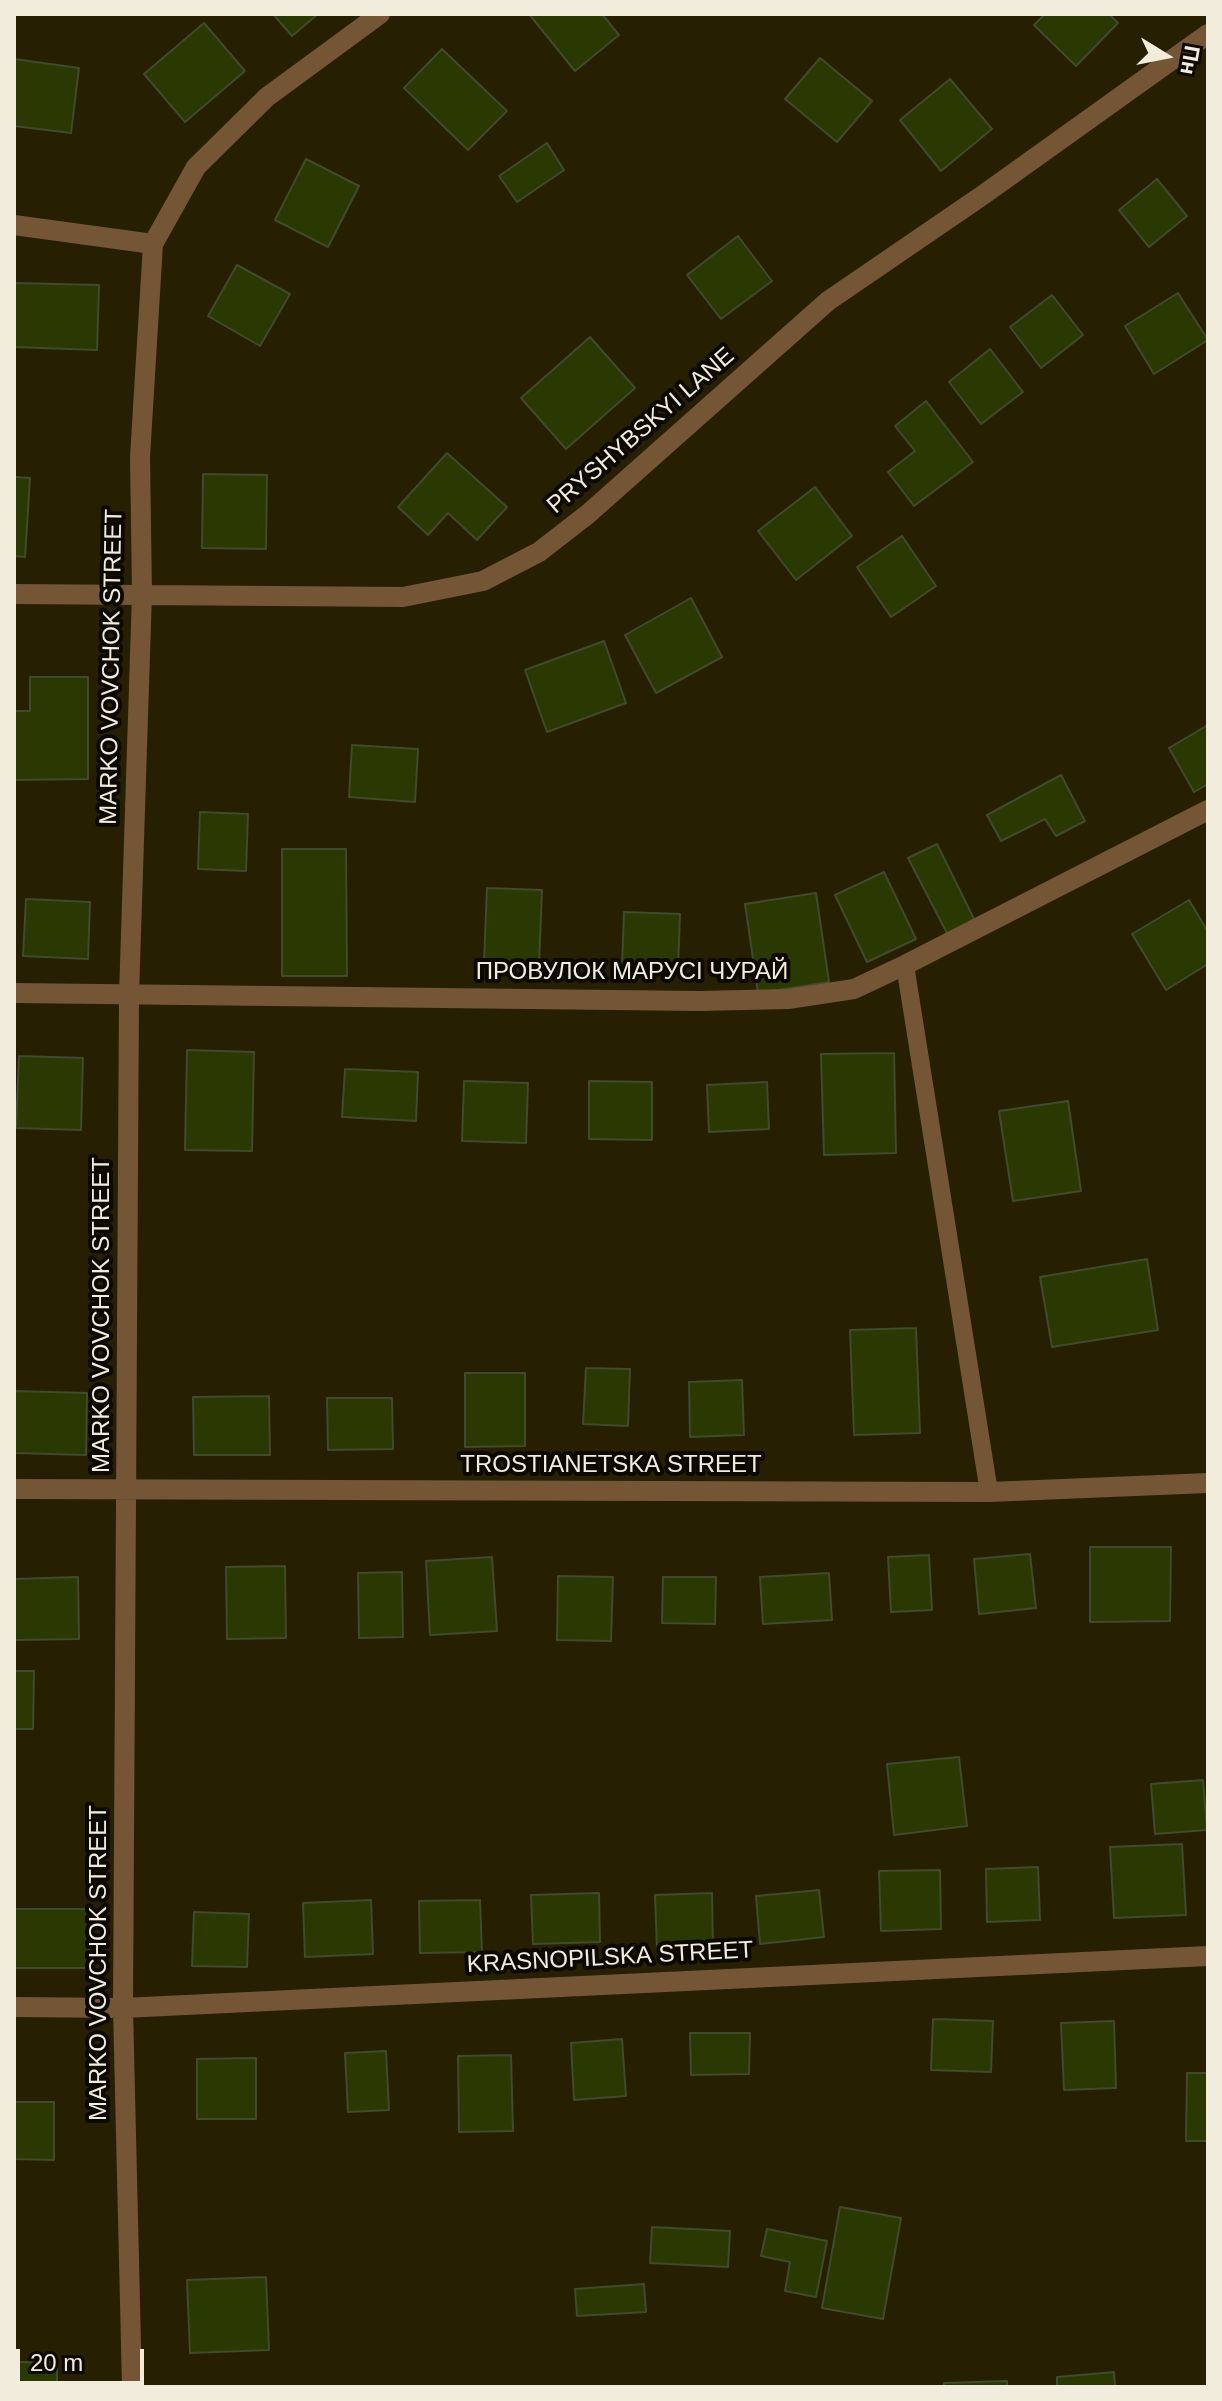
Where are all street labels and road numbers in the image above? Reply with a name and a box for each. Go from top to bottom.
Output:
street label: PRYSHYBSKYI LANE [542,342,740,520]
street label: MARKO VOVCHOK STREET [95,509,129,825]
street label: ПРОВУЛОК МАРУСІ ЧУРАЙ [476,958,788,986]
street label: MARKO VOVCHOK STREET [88,1157,116,1473]
street label: TROSTIANETSKA STREET [460,1451,762,1479]
street label: MARKO VOVCHOK STREET [85,1805,113,2121]
street label: KRASNOPILSKA STREET [466,1936,754,1980]

